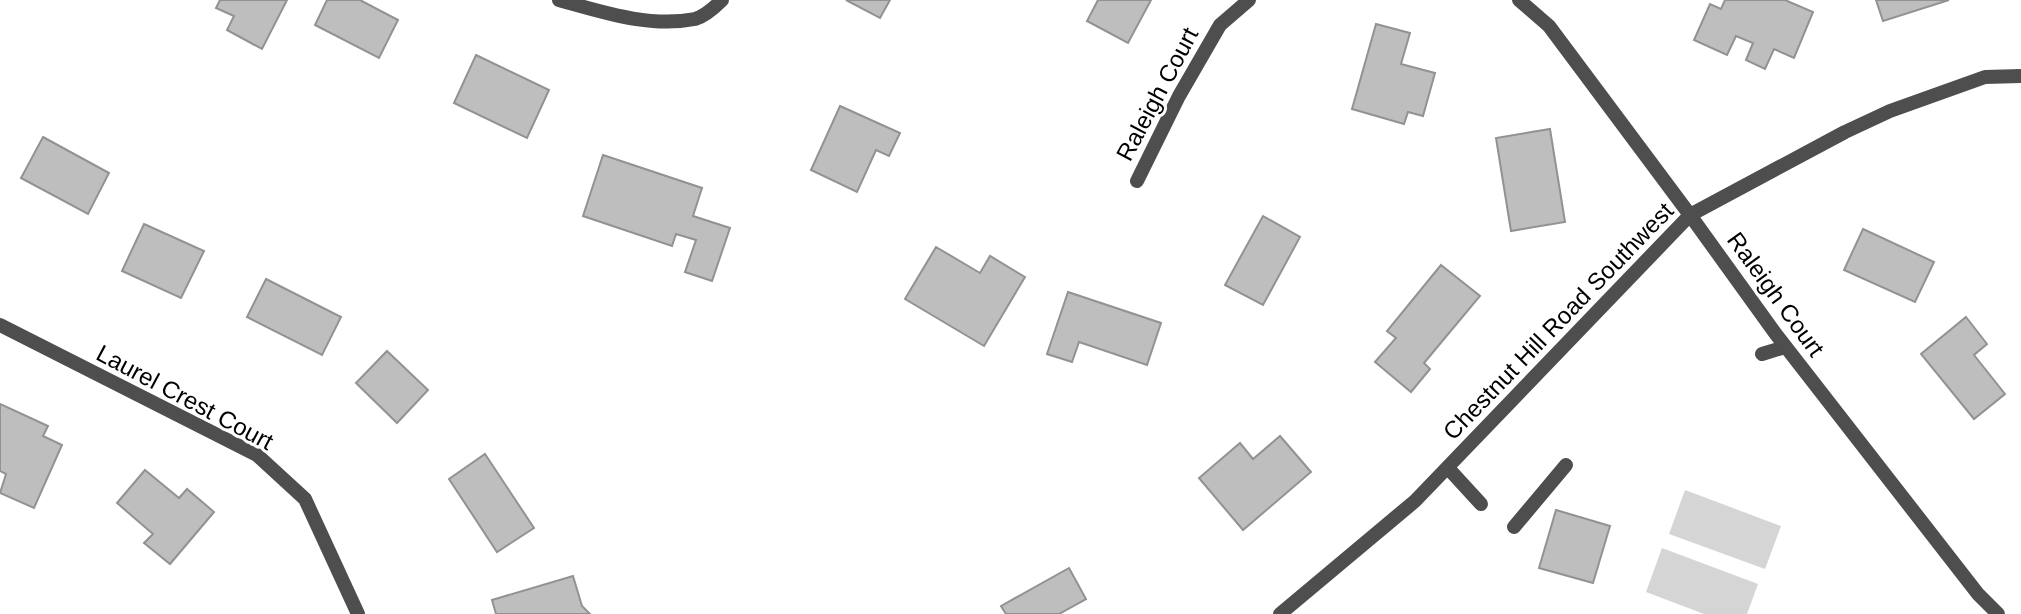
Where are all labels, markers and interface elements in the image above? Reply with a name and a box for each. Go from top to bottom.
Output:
street label: Raleigh Court [1111,23,1204,165]
street label: Chestnut Hill Road Southwest [1438,197,1679,445]
street label: Raleigh Court [1722,227,1830,362]
street label: Laurel Crest Court [92,339,278,455]

